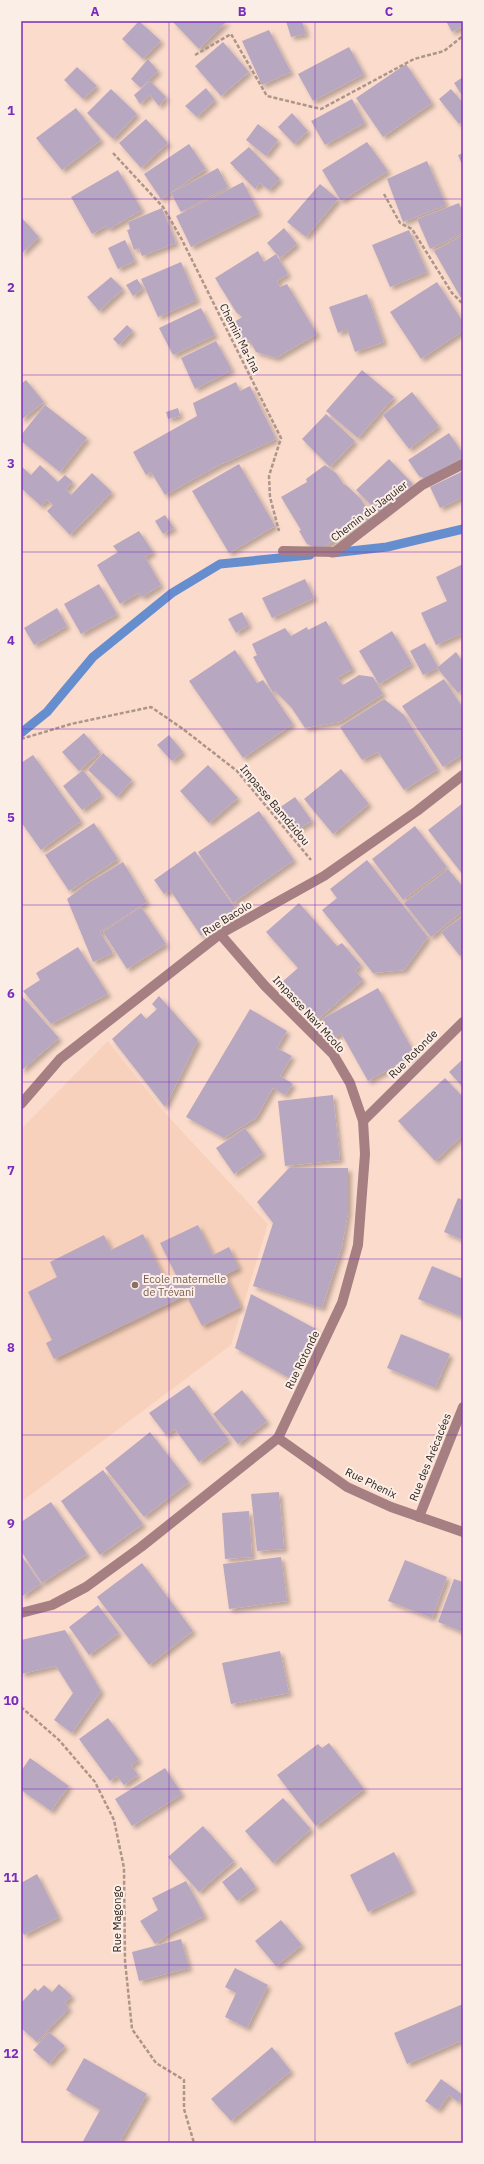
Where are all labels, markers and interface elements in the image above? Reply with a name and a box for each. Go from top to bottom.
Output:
text: A [91,3,100,20]
text: B [238,3,247,20]
text: C [385,3,394,20]
text: 1 [7,102,15,119]
text: 2 [7,279,15,296]
street label: Chemin Ma-Ina [217,301,263,375]
text: 3 [7,455,15,472]
street label: Chemin du Jaquier [328,478,410,544]
text: 4 [7,632,15,649]
street label: Impasse Bamdzidou [237,762,313,848]
text: 5 [7,809,15,826]
street label: Rue Bacolo [200,897,254,939]
street label: Impasse Navi Mcolo [270,973,348,1055]
text: 6 [7,985,15,1002]
street label: Rue Rotonde [386,1027,440,1081]
text: 7 [7,1162,15,1179]
place label: Ecole maternelle de Trévani [143,1272,226,1299]
marker: Ecole maternelle de Trévani [130,1280,140,1290]
street label: Rue Rotonde [282,1328,322,1392]
text: 8 [7,1339,15,1356]
street label: Rue des Arécacées [406,1411,454,1503]
street label: Rue Phenix [343,1465,399,1502]
text: 9 [7,1515,15,1532]
text: 10 [3,1692,19,1709]
text: 11 [3,1869,19,1886]
street label: Rue Magongo [110,1886,124,1952]
text: 12 [3,2045,19,2062]

